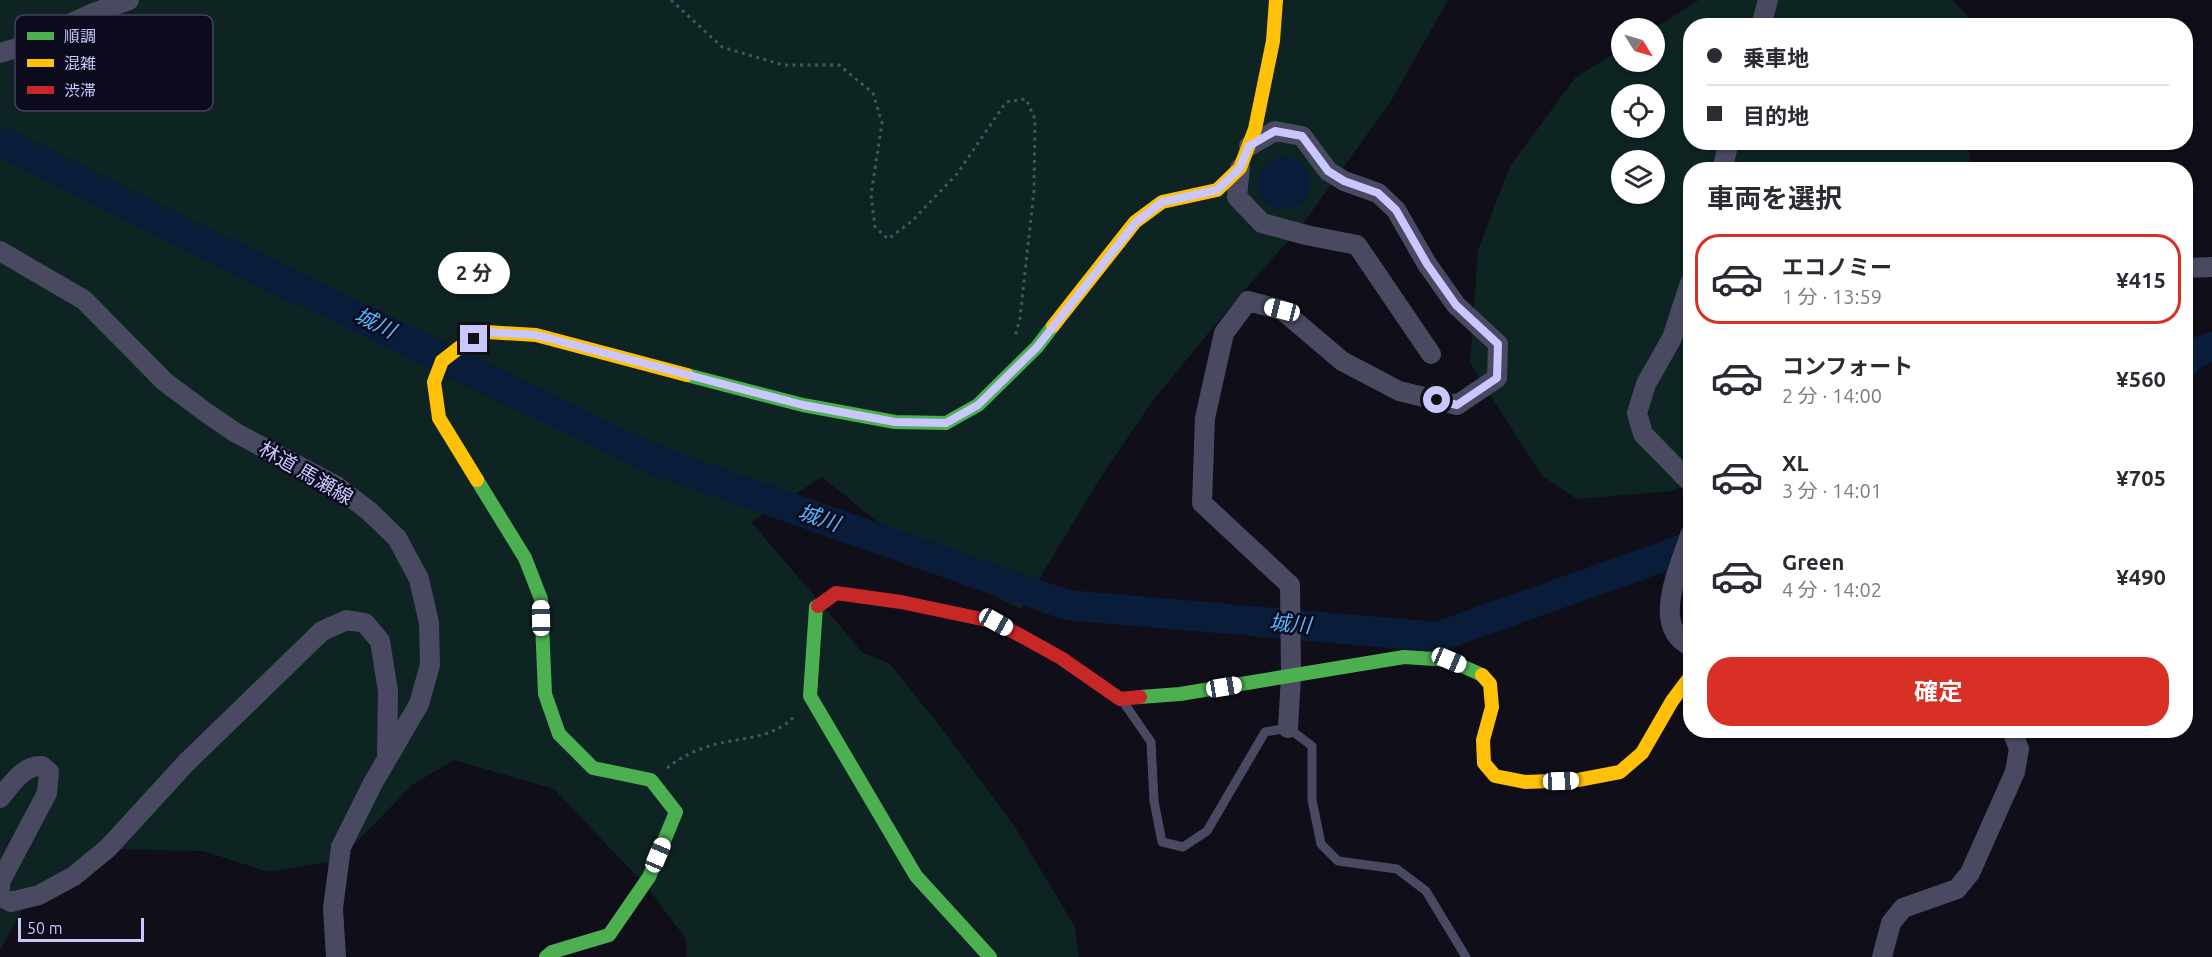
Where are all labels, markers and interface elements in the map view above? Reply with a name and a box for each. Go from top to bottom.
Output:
legend [15,15,213,111]
north arrow [1611,18,1665,72]
map controls [1611,18,1665,204]
text: 順調 [64,27,96,45]
text: 乗車地 [1743,45,1809,70]
text: 混雑 [64,54,96,72]
text: 渋滞 [64,81,96,99]
button: locate [1611,84,1665,138]
text: 目的地 [1743,103,1809,128]
button: layers [1611,150,1665,204]
text: 車両を選択 [1707,183,1842,213]
callout: 2 分 [438,252,510,294]
icon: car [1710,252,1764,306]
text: エコノミー [1782,254,1892,279]
text: 2 分 [456,261,492,284]
text: ¥415 [2116,267,2166,292]
text: 1 分 · 13:59 [1782,285,1882,308]
car [1262,297,1302,323]
water label: 城川 [351,302,401,343]
route end [460,325,487,352]
icon: car [1710,351,1764,405]
text: コンフォート [1782,353,1913,378]
text: ¥560 [2116,366,2166,391]
text: 2 分 · 14:00 [1782,384,1882,407]
route start [1423,386,1450,413]
street label: 林道 馬瀬線 [255,436,357,509]
icon: car [1710,450,1764,504]
text: XL [1782,450,1809,475]
text: ¥705 [2116,465,2166,490]
text: 3 分 · 14:01 [1782,479,1882,502]
water label: 城川 [796,499,845,536]
icon: car [1710,549,1764,603]
text: Green [1782,549,1844,574]
text: ¥490 [2116,564,2166,589]
text: 4 分 · 14:02 [1782,578,1882,601]
car [532,600,550,636]
car [976,605,1016,639]
water label: 城川 [1268,609,1314,637]
car [1429,645,1469,675]
button: 確定 [1707,657,2169,726]
car [1205,675,1243,699]
car [1543,771,1579,791]
car [643,835,673,875]
scale bar [18,915,144,942]
text: 50 m [27,919,63,937]

